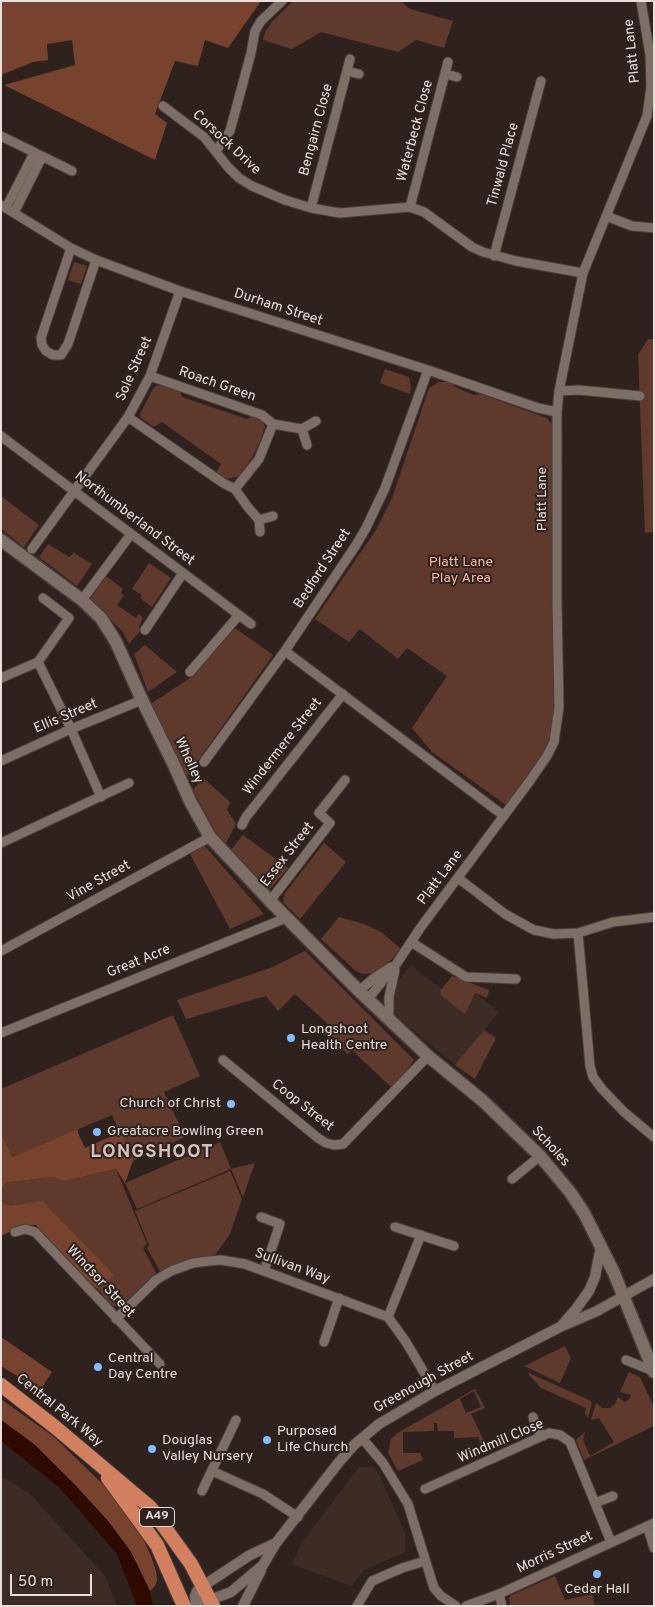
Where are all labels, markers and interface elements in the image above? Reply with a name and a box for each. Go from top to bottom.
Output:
street label: Platt Lane [621,18,645,84]
street label: Waterbeck Close [394,78,438,184]
street label: Bengairn Close [297,82,337,178]
street label: Corsock Drive [188,107,264,179]
street label: Tinwald Place [485,121,523,209]
street label: Durham Street [232,286,324,330]
street label: Sole Street [113,334,157,404]
street label: Roach Green [176,364,258,406]
street label: Platt Lane [535,467,551,531]
street label: Northumberland Street [71,468,197,570]
street label: Bedford Street [291,526,355,612]
park label: Platt Lane Play Area [429,555,493,588]
street label: Windermere Street [240,695,326,799]
street label: Ellis Street [32,696,100,738]
street label: Whelley [170,735,206,787]
street label: Essex Street [258,819,318,891]
street label: Platt Lane [415,847,467,909]
street label: Vine Street [64,858,134,906]
street label: Great Acre [105,942,173,982]
place label: Longshoot Health Centre [301,1022,387,1054]
marker: Longshoot Health Centre [285,1032,297,1044]
street label: Coop Street [267,1076,337,1136]
place label: Church of Christ [119,1096,221,1112]
marker: Church of Christ [225,1098,237,1110]
street label: Scholes [527,1123,573,1171]
place label: Greatacre Bowling Green [107,1124,264,1140]
marker: Greatacre Bowling Green [91,1126,103,1138]
district label: LONGSHOOT [89,1142,215,1164]
street label: Windsor Street [62,1242,138,1322]
street label: Sullivan Way [252,1246,332,1288]
street label: Greenough Street [371,1349,477,1417]
place label: Central Day Centre [108,1351,177,1384]
marker: Central Day Centre [92,1361,104,1373]
street label: Central Park Way [12,1371,106,1451]
street label: Windmill Close [456,1416,546,1468]
place label: Purposed Life Church [277,1424,348,1456]
place label: Douglas Valley Nursery [162,1433,253,1465]
marker: Purposed Life Church [261,1434,273,1446]
marker: Douglas Valley Nursery [146,1443,158,1455]
road number: A49 [140,1508,174,1526]
street label: Morris Street [514,1528,596,1578]
scale bar [12,1564,95,1596]
marker: Cedar Hall [591,1568,603,1580]
text: 50 m [18,1573,53,1592]
place label: Cedar Hall [564,1582,630,1598]

